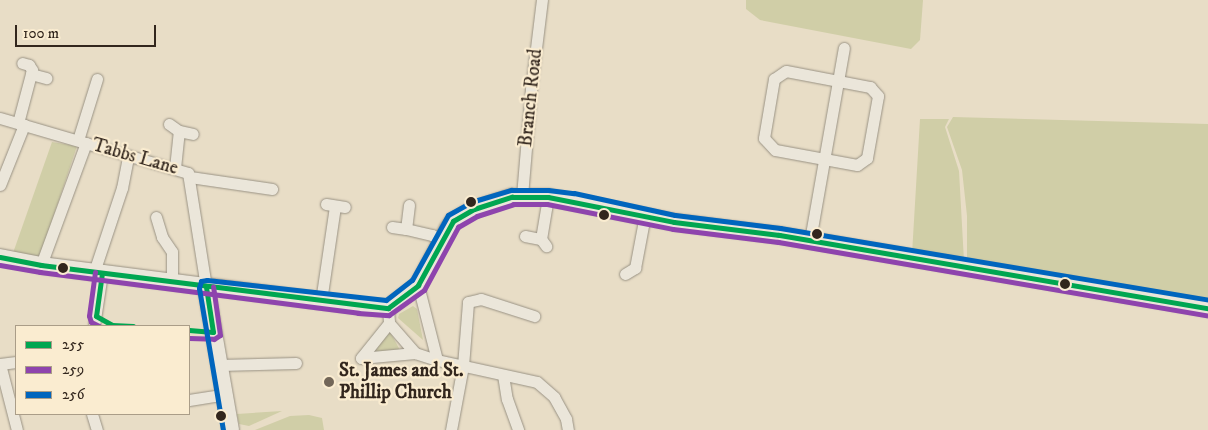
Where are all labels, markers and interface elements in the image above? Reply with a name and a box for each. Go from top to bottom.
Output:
scale bar [18,15,159,47]
text: 100 m [23,24,59,43]
street label: Branch Road [515,48,547,148]
street label: Tabbs Lane [89,134,181,180]
unlabelled marker [466,197,476,207]
unlabelled marker [599,210,609,220]
unlabelled marker [812,229,822,239]
unlabelled marker [58,263,68,273]
unlabelled marker [1060,279,1070,289]
legend [15,325,190,415]
text: 255 [62,335,84,354]
text: 259 [62,360,84,379]
place label: St. James and St. Phillip Church [339,360,463,404]
marker: St. James and St. Phillip Church [323,376,335,388]
text: 256 [62,385,85,404]
unlabelled marker [216,411,226,421]

